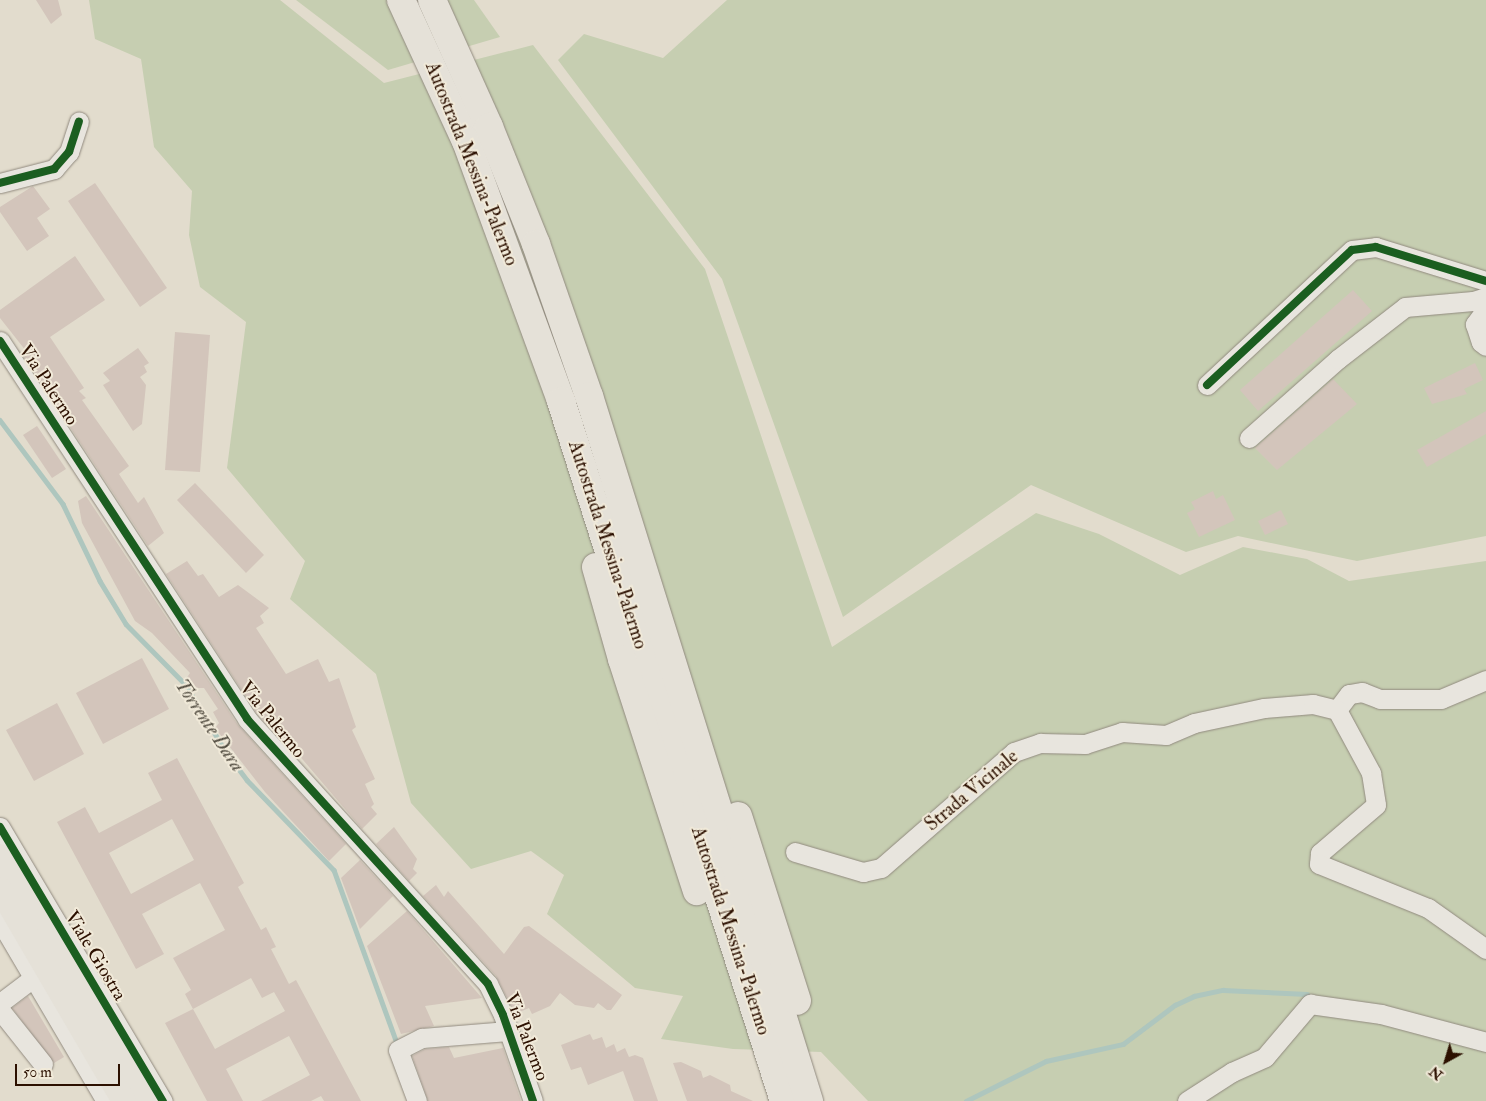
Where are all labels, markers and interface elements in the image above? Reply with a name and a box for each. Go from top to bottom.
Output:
street label: Autostrada Messina-Palermo [420,59,522,269]
street label: Via Palermo [13,340,83,430]
street label: Autostrada Messina-Palermo [563,438,651,652]
water label: Torrente Dara [170,674,250,776]
street label: Via Palermo [234,677,310,763]
street label: Strada Vicinale [921,746,1023,836]
street label: Autostrada Messina-Palermo [686,824,774,1038]
street label: Viale Giostra [59,907,131,1005]
street label: Via Palermo [499,990,553,1084]
north arrow [1421,1036,1471,1086]
scale bar [18,1054,122,1086]
text: N [1426,1062,1446,1084]
text: 50 m [23,1063,52,1082]

